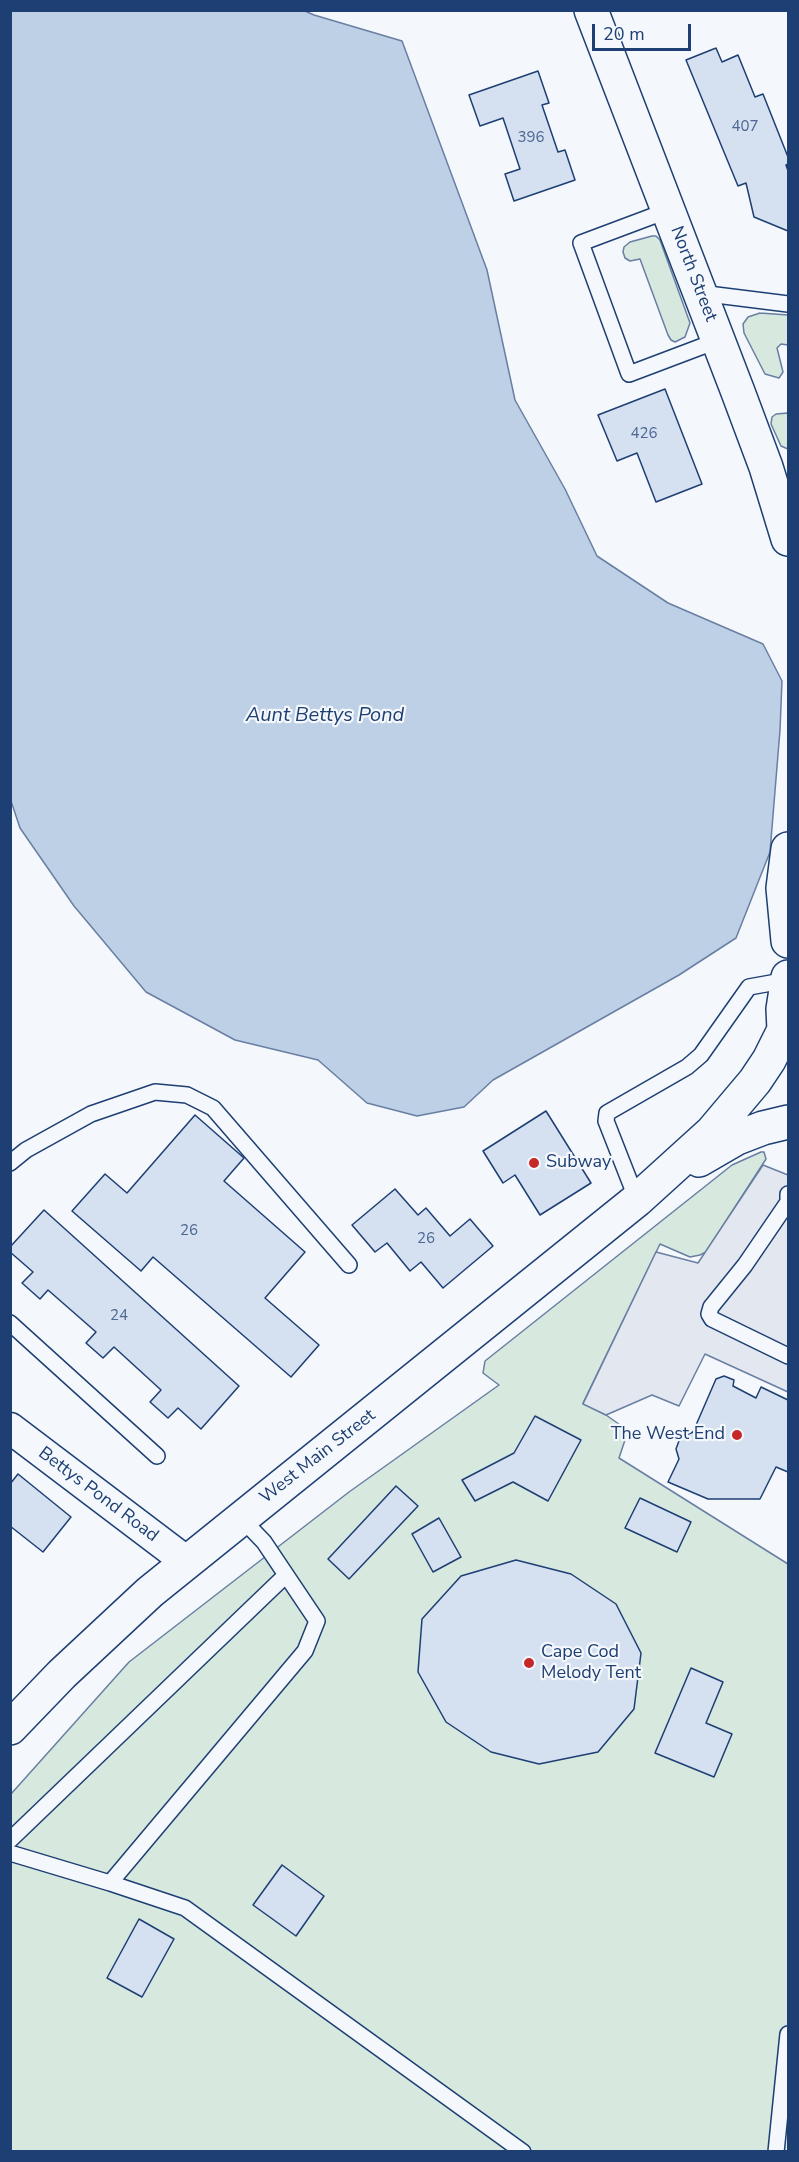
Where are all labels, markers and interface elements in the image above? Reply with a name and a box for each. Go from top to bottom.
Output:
scale bar [595,12,694,50]
text: 20 m [603,22,645,46]
house number: 407 [732,118,758,136]
house number: 396 [518,129,544,147]
street label: North Street [665,223,721,325]
house number: 426 [631,425,657,443]
water label: Aunt Bettys Pond [246,704,404,728]
place label: Subway [546,1152,611,1174]
marker: Subway [527,1156,541,1170]
house number: 26 [180,1222,198,1240]
house number: 26 [417,1230,435,1248]
house number: 24 [110,1307,128,1325]
street label: West Main Street [256,1405,380,1509]
place label: The West End [611,1424,725,1446]
marker: The West End [730,1428,744,1442]
street label: Bettys Pond Road [34,1443,162,1547]
place label: Cape Cod Melody Tent [541,1642,641,1684]
marker: Cape Cod Melody Tent [522,1656,536,1670]

